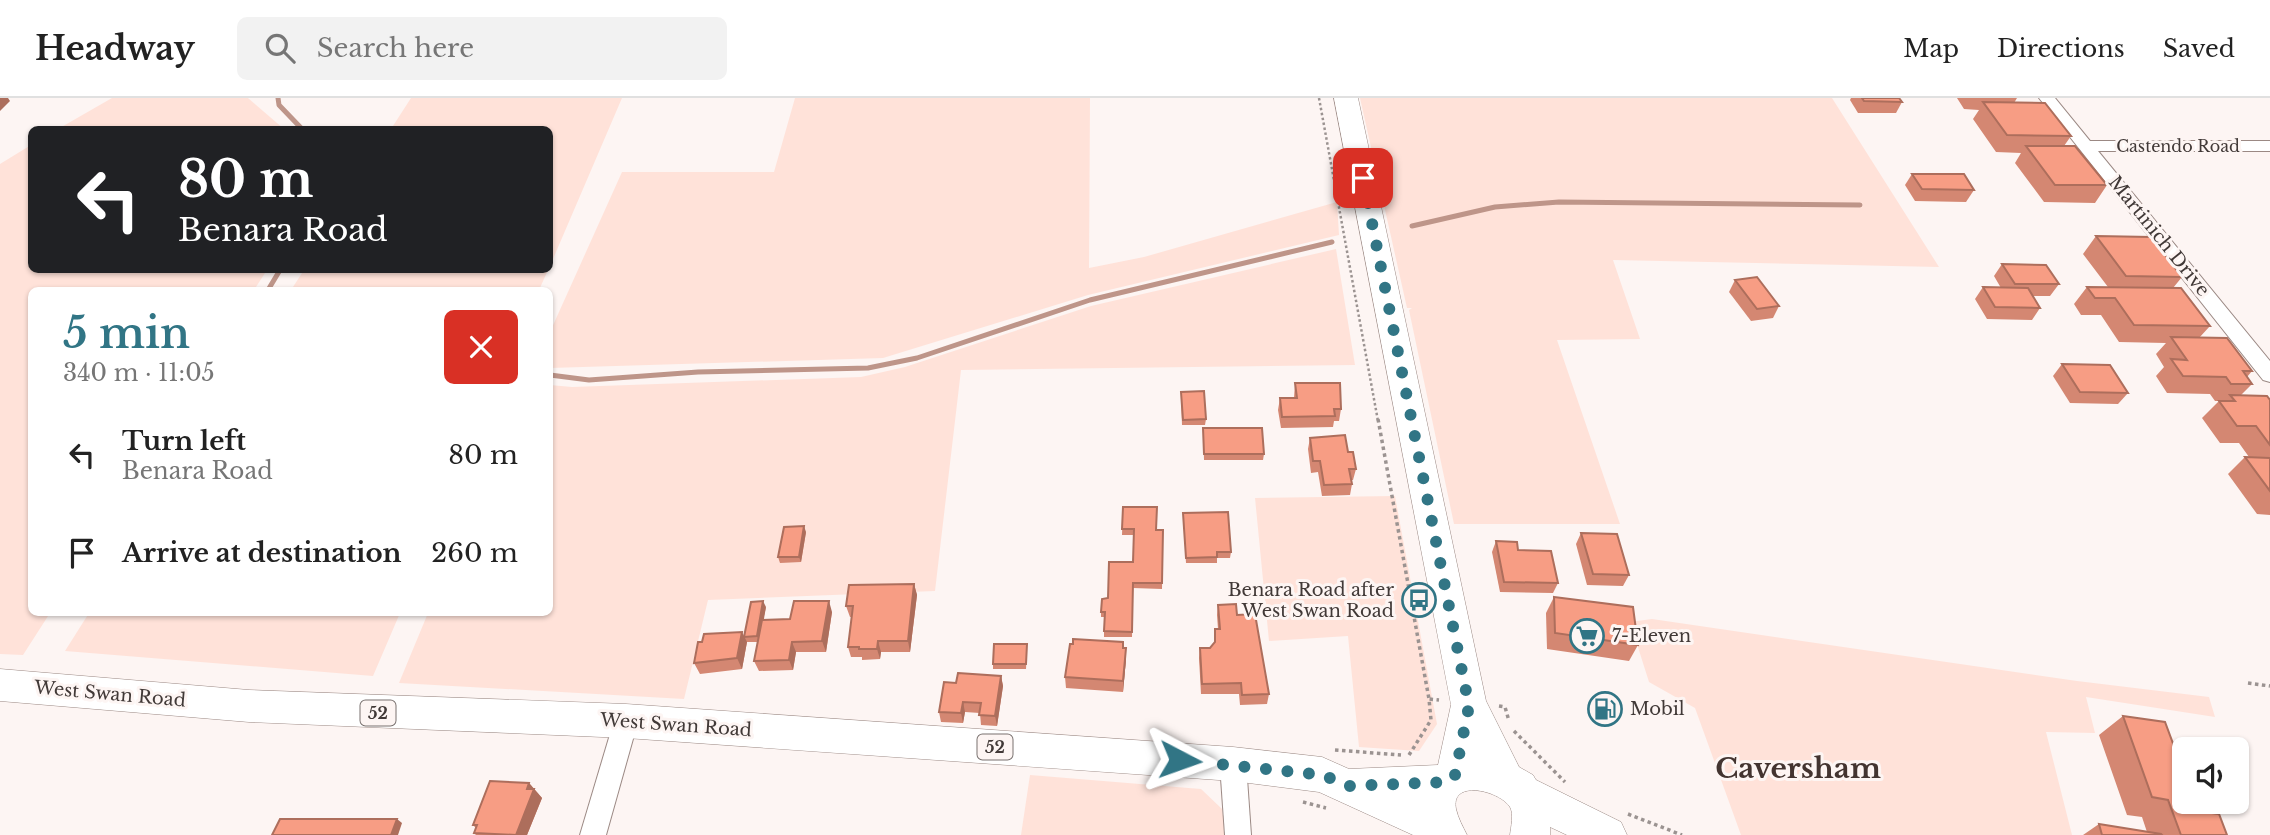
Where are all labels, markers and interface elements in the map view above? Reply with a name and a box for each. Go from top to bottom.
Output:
search box [237,17,727,80]
text: Headway [35,28,195,69]
icon: search [261,29,299,67]
text: Search here [317,32,474,64]
text: Map [1903,34,1959,63]
text: Directions [1997,34,2125,63]
text: Saved [2163,34,2235,63]
street label: Castendo Road [2116,136,2240,156]
pin [1333,148,1393,208]
text: 80 m [178,149,313,210]
icon: left [63,154,154,245]
icon: arrive [1344,159,1382,197]
street label: Martinich Drive [2104,171,2214,301]
text: Benara Road [178,210,388,250]
text: 5 min [63,307,190,359]
button: close [444,310,518,384]
text: 340 m · 11:05 [63,359,215,387]
text: Turn left [122,425,246,457]
icon: left [63,436,101,474]
text: 80 m [448,439,518,471]
text: Benara Road [122,457,273,485]
icon: arrive [63,534,101,572]
text: Arrive at destination [122,537,402,569]
text: 260 m [431,537,518,569]
place label: Benara Road after West Swan Road [1228,579,1394,622]
bus stop icon: Benara Road after West Swan Road [1400,581,1438,619]
supermarket icon: 7-Eleven [1568,617,1606,655]
place label: 7-Eleven [1612,625,1691,647]
street label: West Swan Road [32,676,187,712]
fuel station icon: Mobil [1586,690,1624,728]
place label: Mobil [1630,698,1685,720]
road number: 52 [360,700,396,726]
street label: West Swan Road [598,709,753,741]
position arrow [1143,723,1217,797]
road number: 52 [978,734,1012,760]
map controls [2172,737,2249,814]
button: sound [2172,737,2249,814]
district label: Caversham [1715,751,1881,786]

